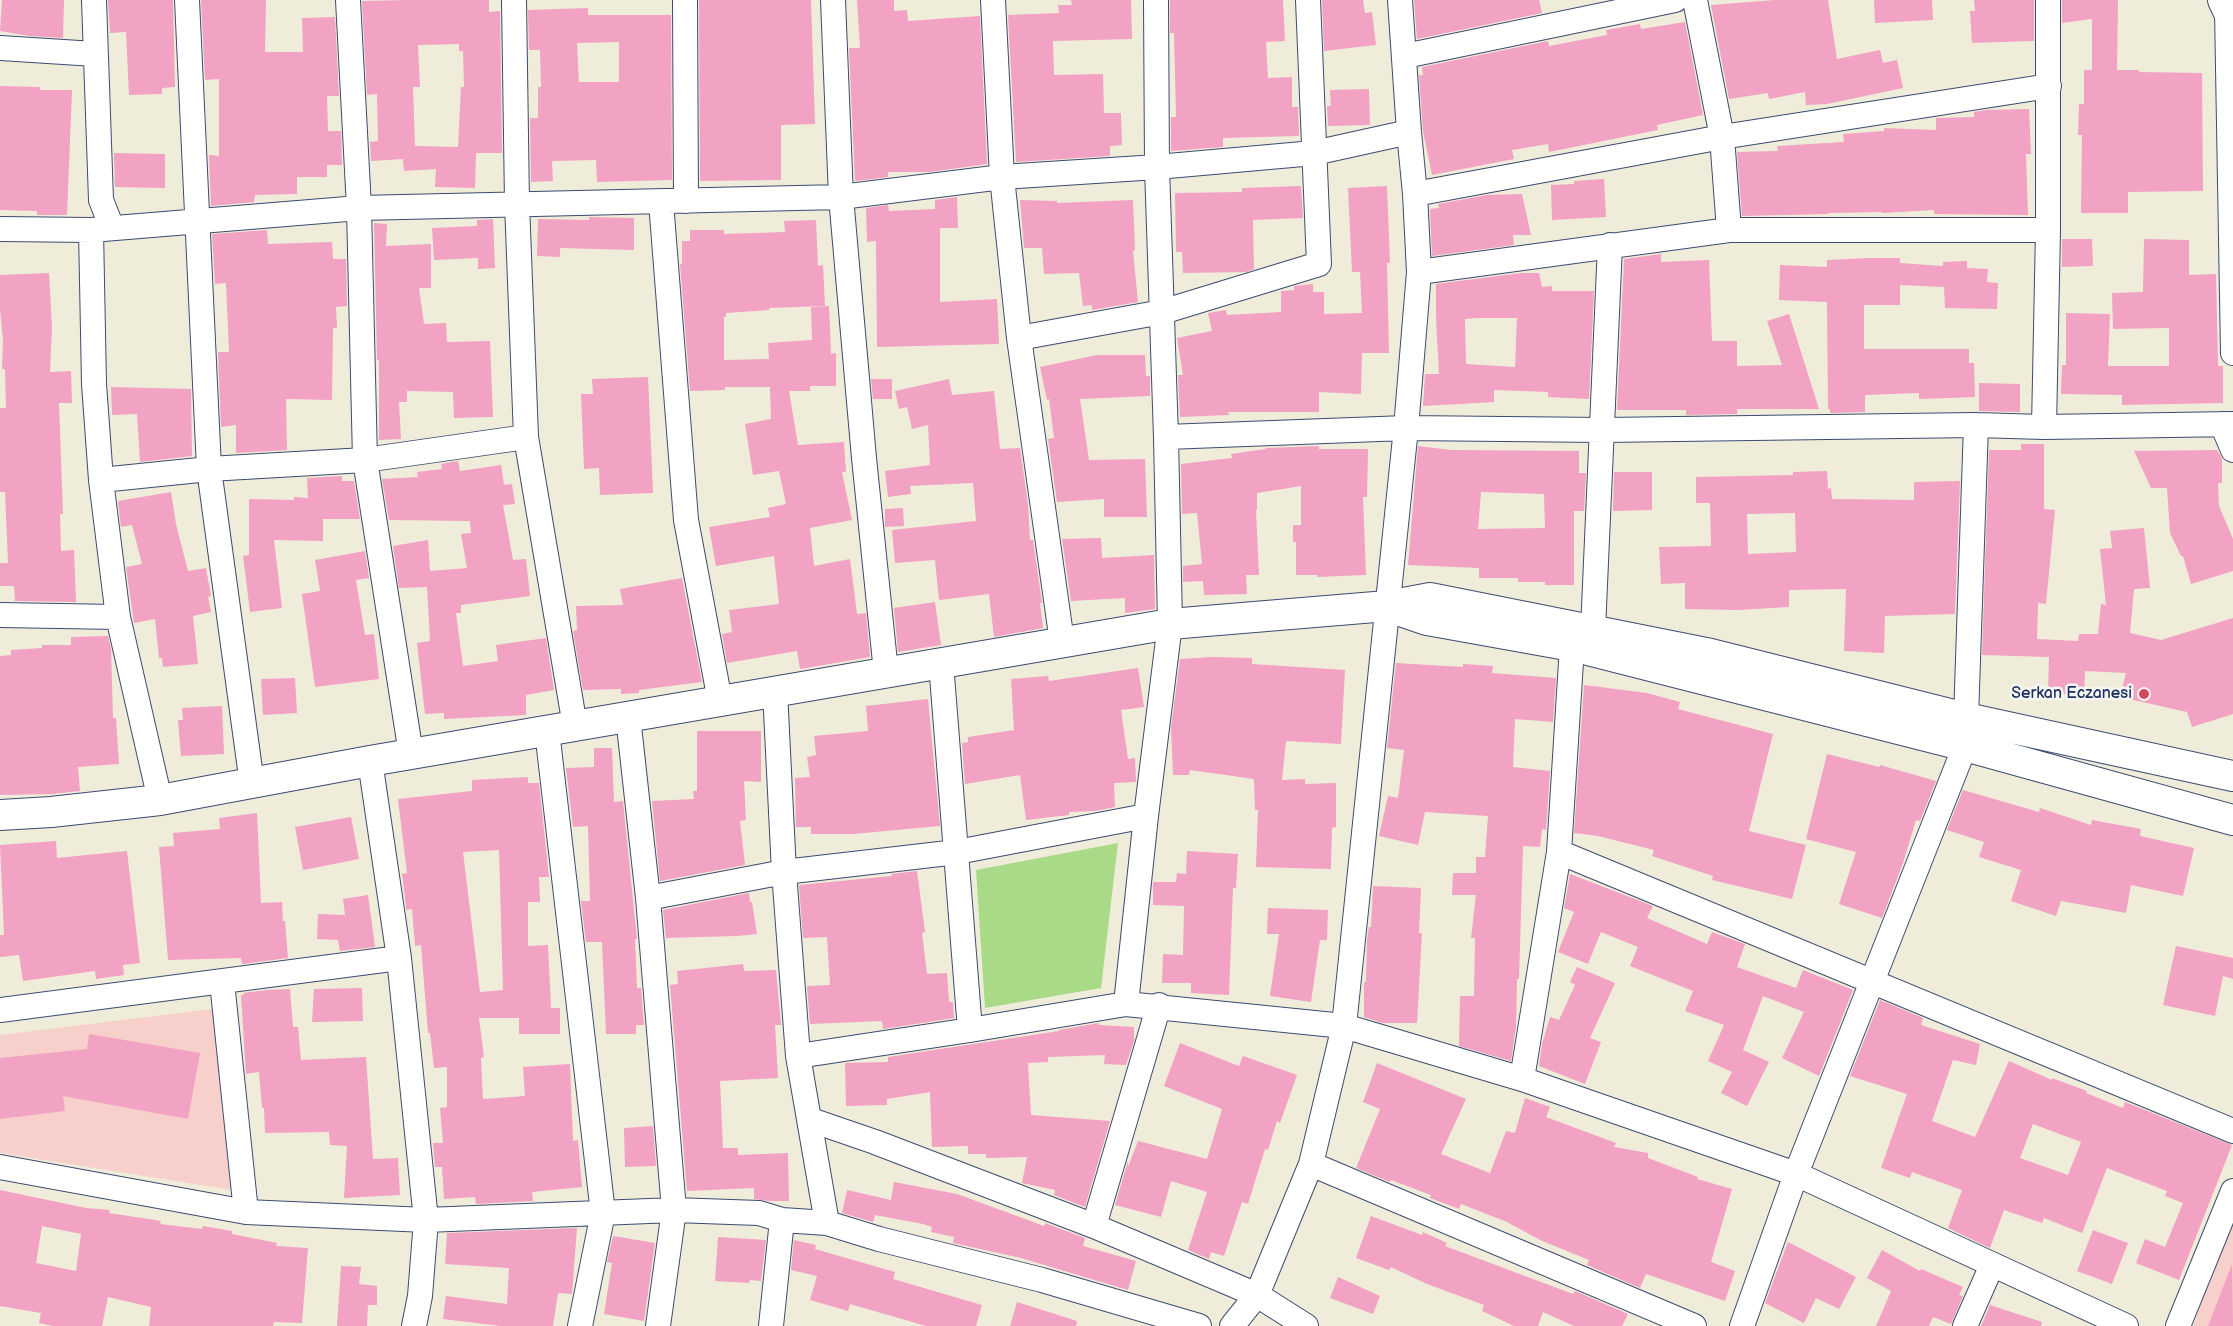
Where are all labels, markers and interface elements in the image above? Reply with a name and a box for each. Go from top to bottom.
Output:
place label: Serkan Eczanesi [2011,684,2132,704]
marker: Serkan Eczanesi [2137,687,2151,701]

